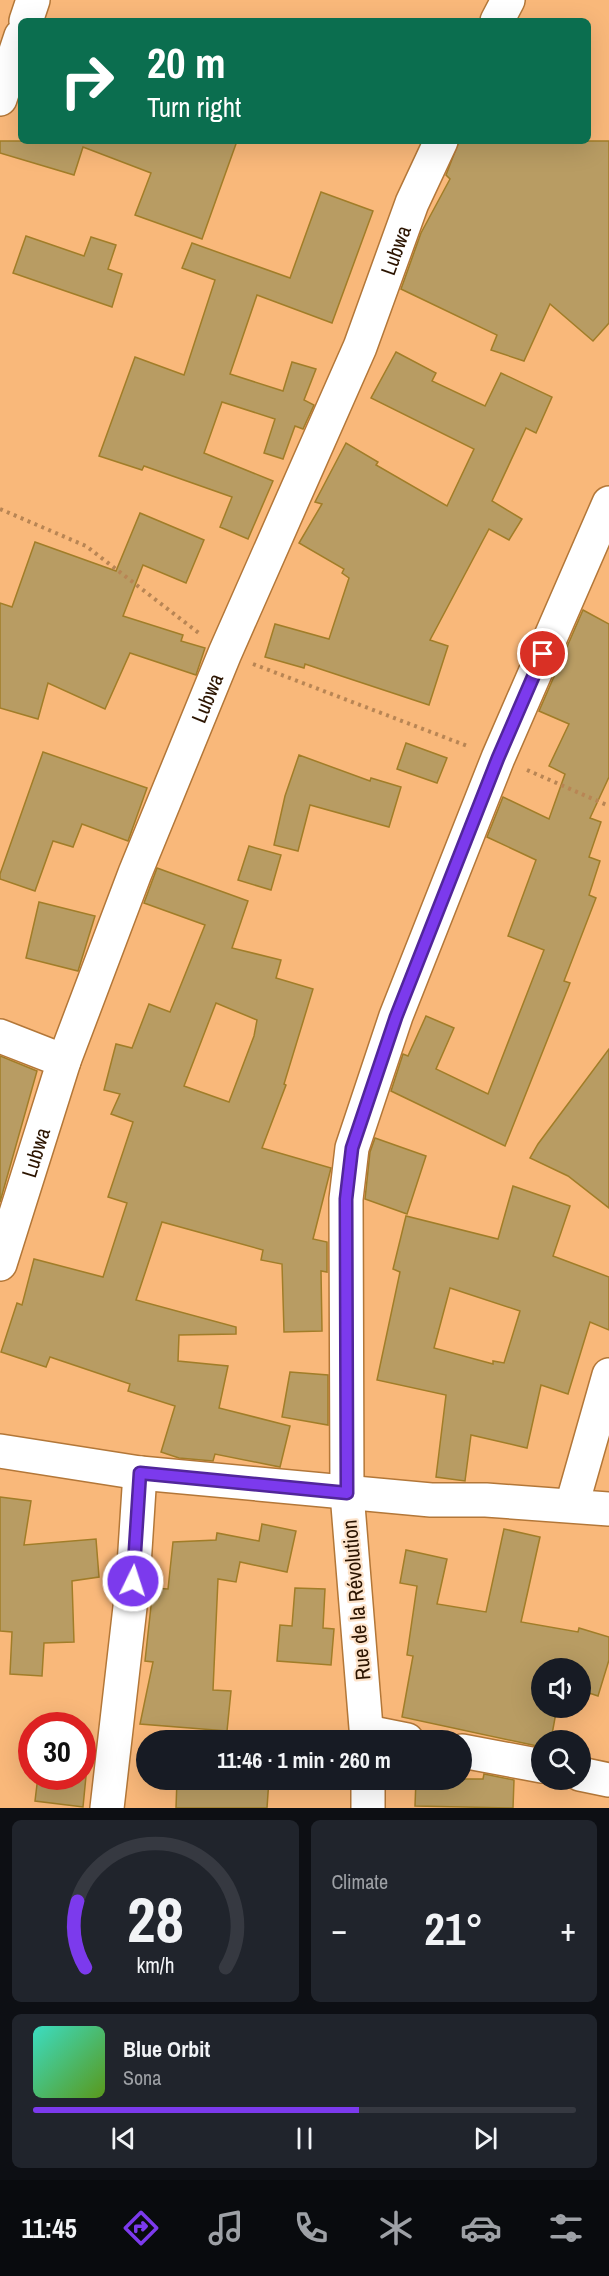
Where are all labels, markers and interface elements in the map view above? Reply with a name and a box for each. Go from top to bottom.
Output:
text: 20 m [147,35,226,91]
icon: right [48,42,126,120]
text: Turn right [147,89,241,125]
street label: Lubwa [373,221,417,279]
pin [517,628,568,679]
icon: arrive [526,637,559,670]
street label: Lubwa [184,669,230,727]
street label: Lubwa [14,1123,57,1181]
street label: Rue de la Révolution [335,1519,377,1681]
position arrow [101,1549,165,1613]
map controls [531,1658,591,1790]
button: sound [531,1658,591,1718]
speed limit sign: 30 [18,1712,96,1790]
button: search [531,1730,591,1790]
text: 11:46 · 1 min · 260 m [217,1745,391,1775]
text: Climate [332,1868,388,1895]
text: 28 [127,1877,184,1961]
text: 21° [424,1898,483,1959]
text: − [332,1907,347,1951]
text: + [560,1907,576,1951]
text: km/h [136,1951,174,1980]
text: Blue Orbit [123,2034,210,2064]
text: Sona [123,2064,161,2091]
icon: previous [107,2122,140,2155]
icon: pause [288,2122,321,2155]
icon: next [469,2122,502,2155]
icon: directions [120,2207,162,2249]
icon: music [205,2207,247,2249]
icon: phone [290,2207,332,2249]
icon: climate [375,2207,417,2249]
icon: car [460,2207,502,2249]
icon: filters [545,2207,587,2249]
text: 11:45 [22,2210,77,2246]

